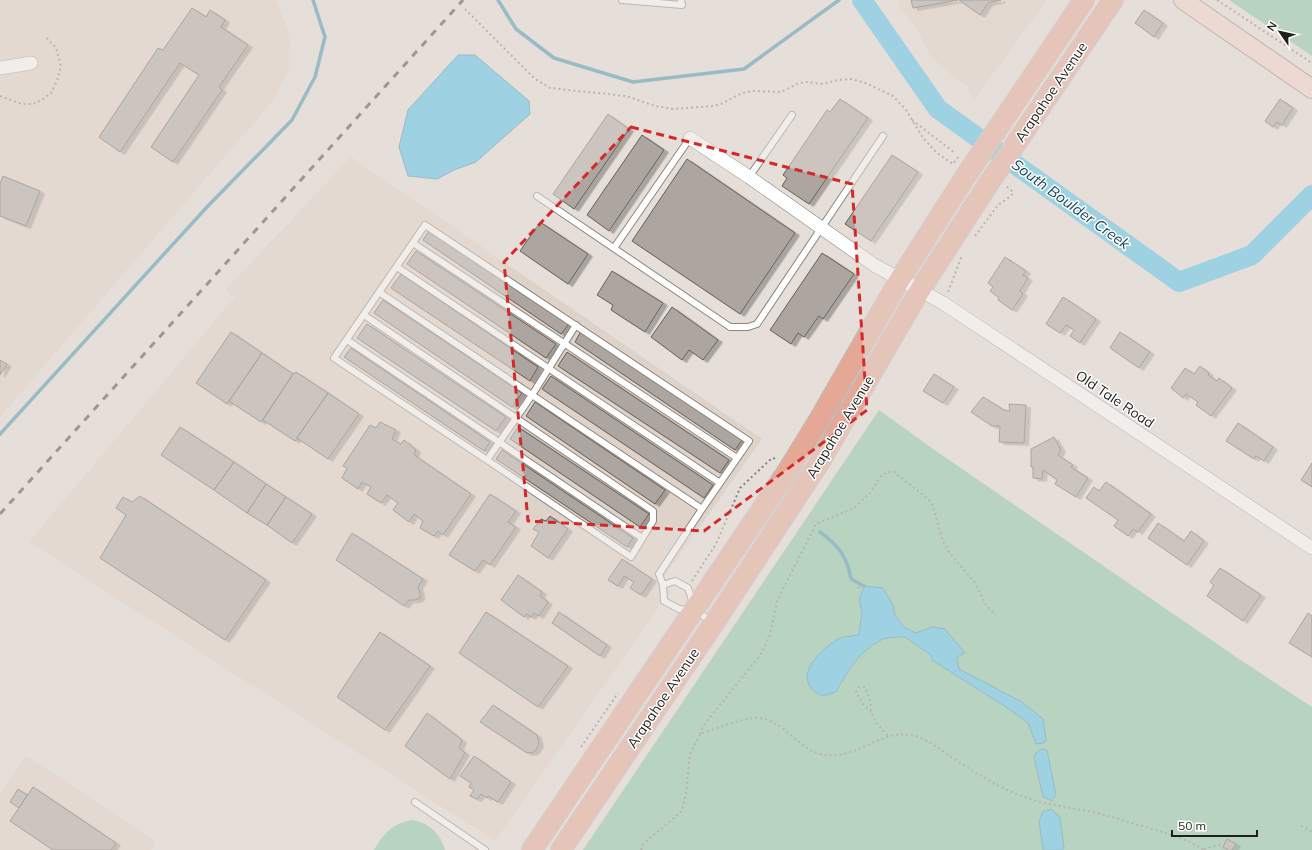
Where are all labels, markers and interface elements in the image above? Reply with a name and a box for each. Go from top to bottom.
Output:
north arrow [1260,12,1300,52]
text: N [1264,19,1280,34]
street label: Arapahoe Avenue [1011,39,1091,145]
water label: South Boulder Creek [1008,155,1135,254]
street label: Old Tale Road [1072,366,1158,432]
street label: Arapahoe Avenue [802,372,878,482]
street label: Arapahoe Avenue [623,645,703,751]
scale bar [1172,812,1257,838]
text: 50 m [1178,818,1206,833]

